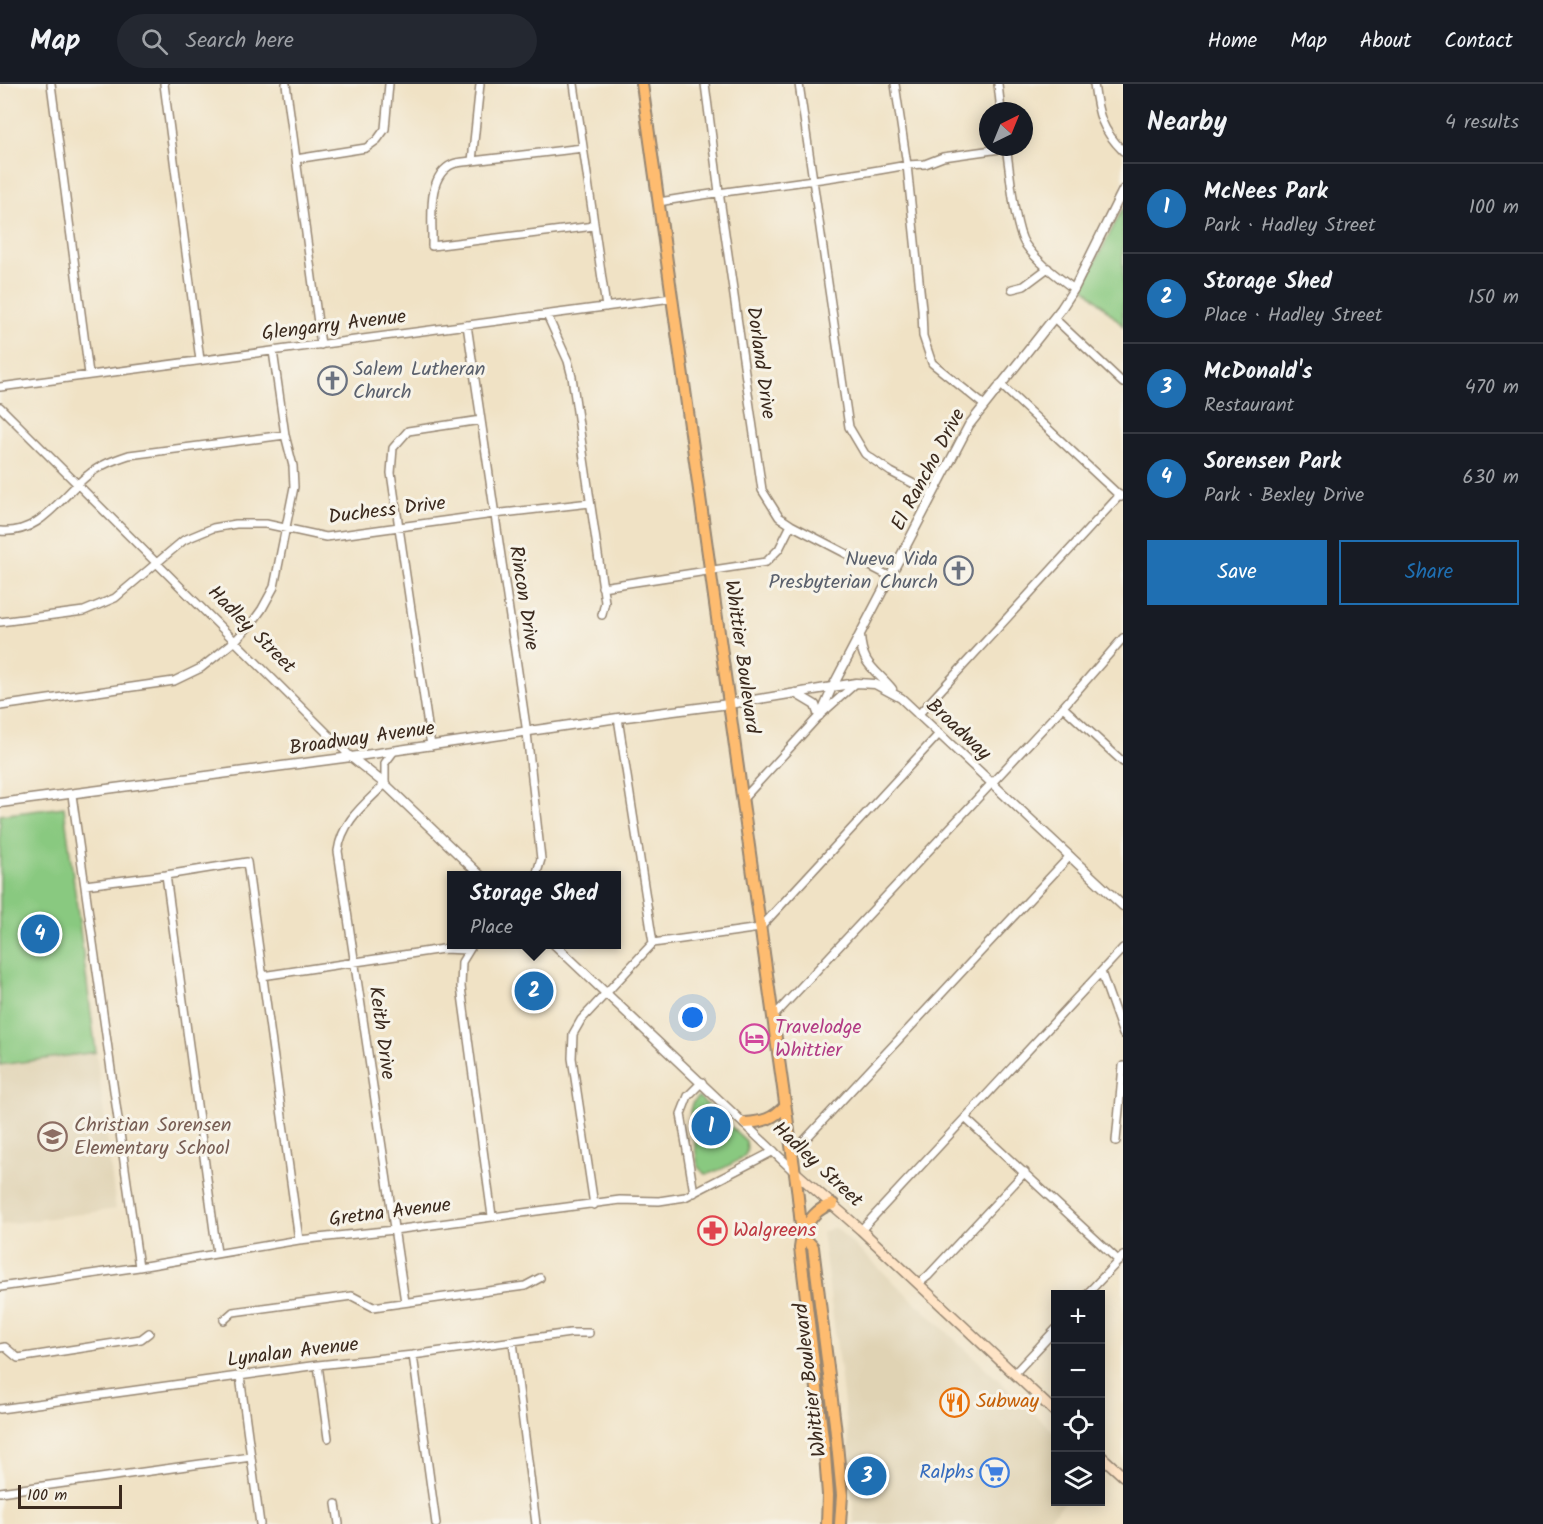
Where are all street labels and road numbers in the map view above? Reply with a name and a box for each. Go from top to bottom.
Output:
street label: Glengarry Avenue [260,301,408,351]
street label: Dorland Drive [736,305,784,421]
street label: El Rancho Drive [883,403,975,537]
street label: Duchess Drive [327,488,447,534]
street label: Rincon Drive [499,543,547,653]
street label: Hadley Street [199,578,303,682]
street label: Whittier Boulevard [714,578,768,737]
street label: Broadway [918,691,999,769]
street label: Broadway Avenue [287,713,437,765]
street label: Keith Drive [359,984,403,1082]
street label: Hadley Street [764,1114,870,1216]
street label: Gretna Avenue [327,1190,453,1236]
street label: Whittier Boulevard [786,1300,836,1459]
street label: Lynalan Avenue [225,1329,361,1377]

